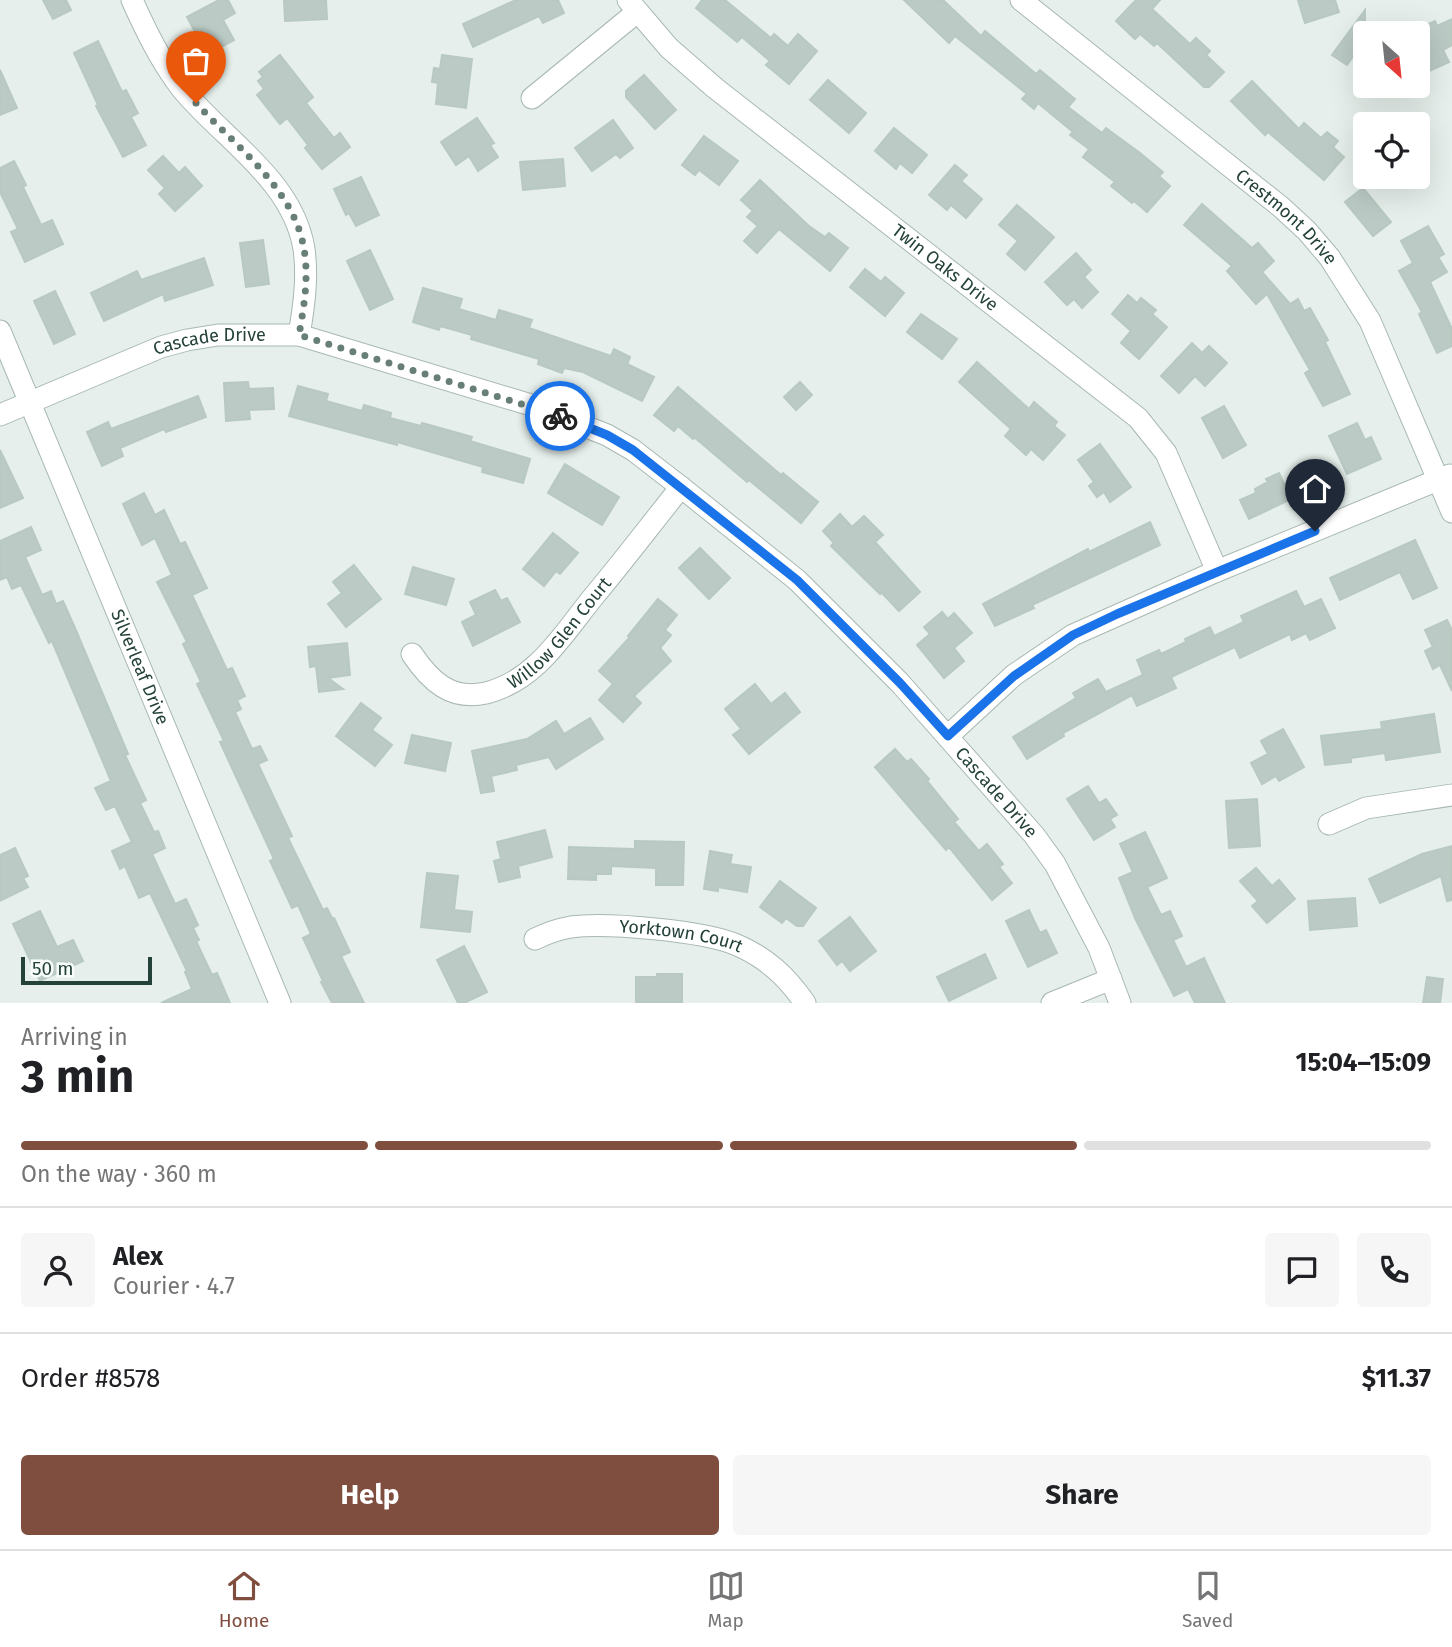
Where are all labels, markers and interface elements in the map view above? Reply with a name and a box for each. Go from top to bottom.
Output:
north arrow [1353,21,1430,98]
map controls [1353,21,1430,189]
pin [166,31,226,103]
icon: bag [177,42,215,80]
button: locate [1353,112,1430,189]
street label: Crestmont Drive [1231,164,1342,268]
street label: Twin Oaks Drive [888,219,1003,316]
street label: Cascade Drive [150,324,266,360]
courier [525,381,595,451]
icon: bike [541,397,579,435]
pin [1285,459,1345,531]
icon: home [1296,470,1334,508]
street label: Willow Glen Court [504,572,616,694]
street label: Silverleaf Drive [106,606,174,728]
street label: Cascade Drive [951,743,1042,842]
street label: Yorktown Court [619,915,747,957]
scale bar [21,954,152,986]
text: 50 m [32,957,73,980]
text: Arriving in [21,1023,128,1051]
text: 15:04–15:09 [1295,1047,1431,1078]
text: 3 min [21,1049,134,1104]
text: On the way · 360 m [21,1160,217,1188]
button: person [21,1233,95,1307]
button: chat [1265,1233,1339,1307]
button: phone [1357,1233,1431,1307]
text: Alex [113,1241,163,1272]
text: Courier · 4.7 [113,1272,235,1300]
text: Order #8578 [21,1363,160,1394]
text: $11.37 [1362,1363,1431,1394]
button: Help [21,1455,719,1535]
button: Share [733,1455,1431,1535]
tab: Home [219,1567,269,1632]
tab: Map [707,1567,745,1632]
tab: Saved [1182,1567,1233,1632]

